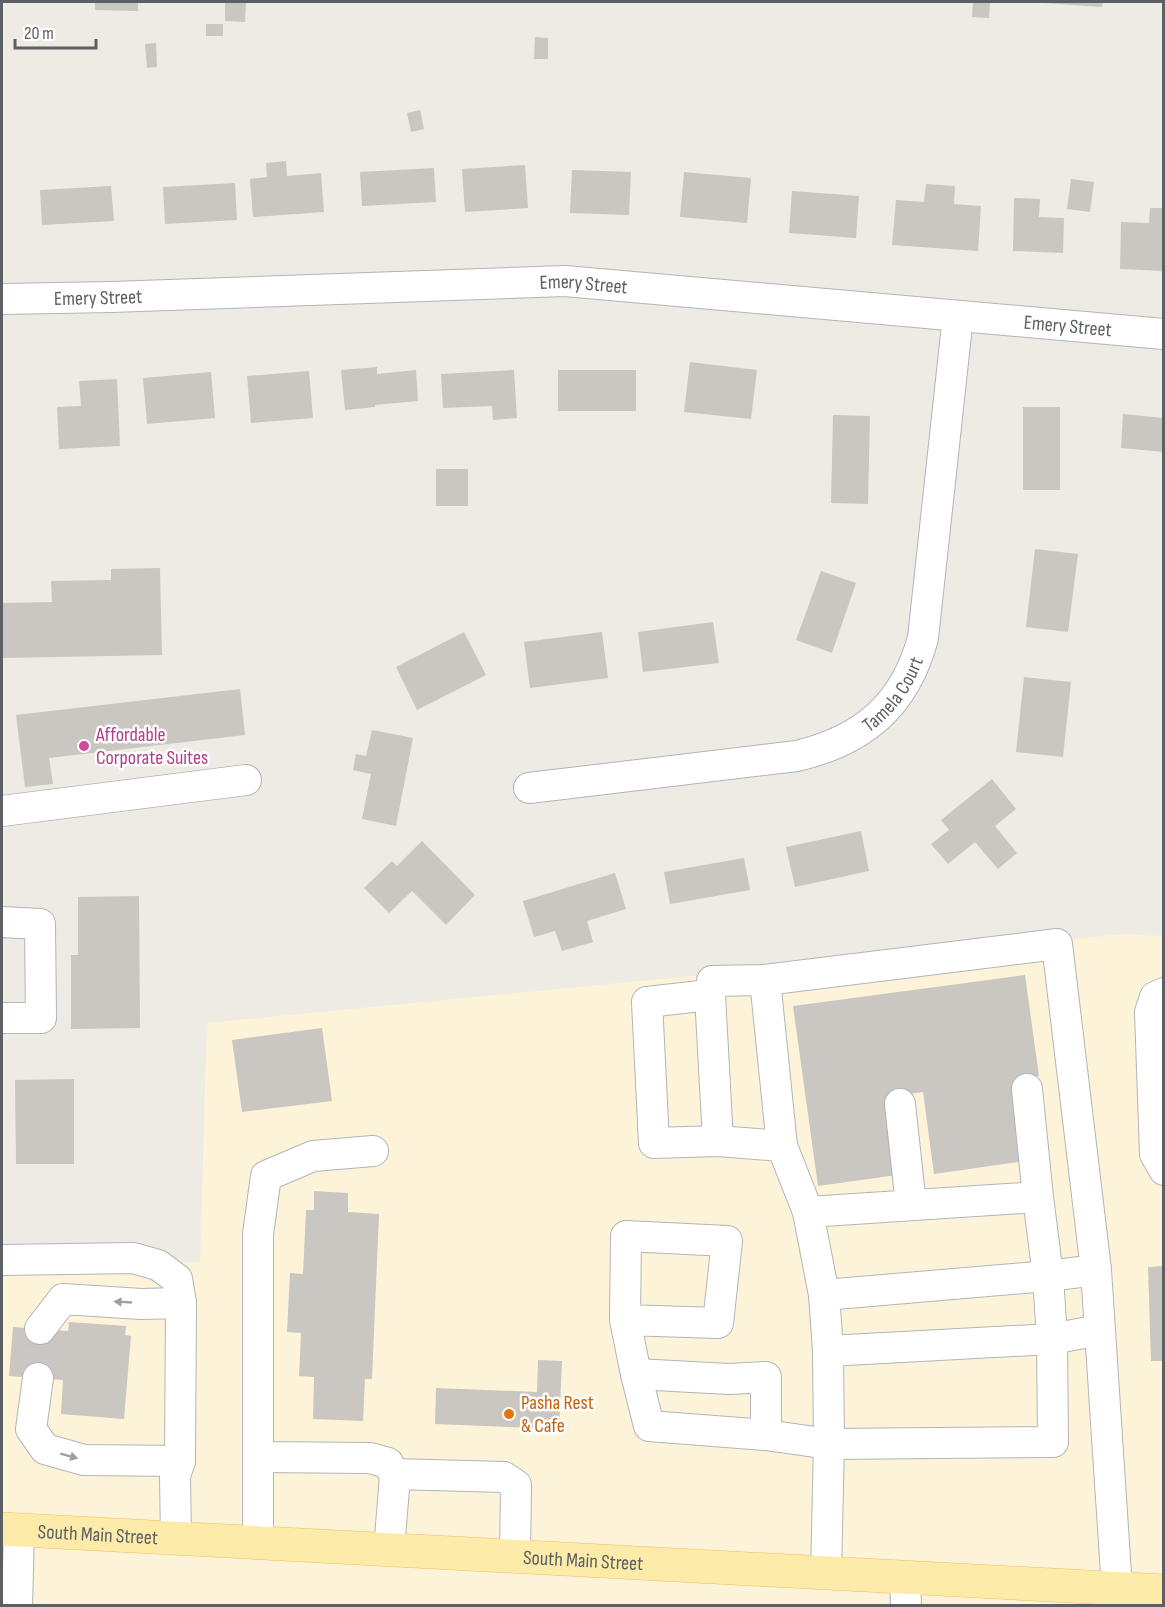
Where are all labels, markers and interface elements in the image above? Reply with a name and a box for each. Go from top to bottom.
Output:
scale bar [15,12,96,50]
text: 20 m [24,23,54,44]
street label: Emery Street [539,270,629,299]
street label: Emery Street [54,285,143,311]
street label: Emery Street [1023,311,1113,342]
street label: Tamela Court [858,654,929,738]
place label: Affordable Corporate Suites [95,723,208,770]
marker: Affordable Corporate Suites [77,739,91,753]
one-way arrow [113,1298,132,1307]
place label: Pasha Rest & Cafe [521,1391,594,1438]
marker: Pasha Rest & Cafe [502,1407,516,1421]
one-way arrow [59,1451,78,1461]
street label: South Main Street [37,1520,159,1550]
street label: South Main Street [522,1546,644,1576]

